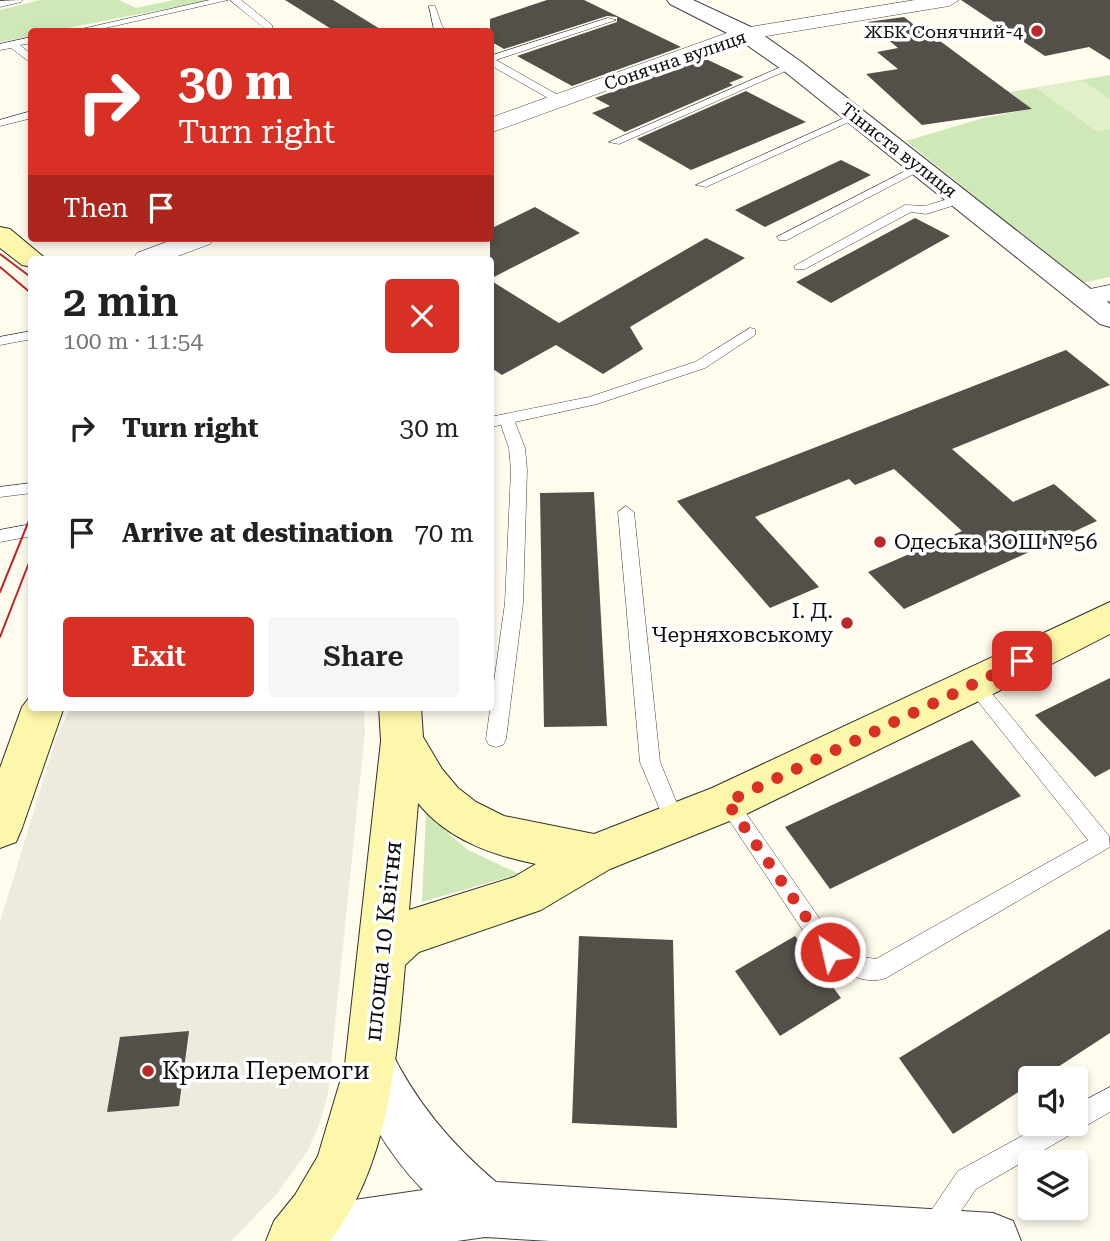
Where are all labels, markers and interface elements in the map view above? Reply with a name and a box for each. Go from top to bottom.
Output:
place label: ЖБК Сонячний-4 [864,21,1023,42]
marker: ЖБК Сонячний-4 [1029,23,1045,39]
street label: Сонячна вулиця [601,26,749,94]
text: 30 m [178,54,293,111]
icon: right [63,56,154,147]
street label: Тіниста вулиця [837,98,961,202]
text: Turn right [178,113,335,151]
icon: arrive [142,189,180,227]
text: Then [63,193,128,223]
text: 2 min [63,277,179,326]
button: close [385,279,459,353]
text: 100 m · 11:54 [63,328,203,355]
icon: right [63,409,101,447]
text: Turn right [122,413,258,443]
text: 30 m [400,413,459,443]
icon: arrive [63,514,101,552]
text: Arrive at destination [122,518,393,548]
text: 70 m [414,518,474,548]
place label: Одеська ЗОШ №56 [894,530,1097,554]
marker: Одеська ЗОШ №56 [872,534,888,550]
place label: І. Д. Черняховському [651,599,834,647]
marker: І. Д. Черняховському [839,615,855,631]
button: Exit [63,617,254,697]
button: Share [268,617,459,697]
pin [992,631,1052,691]
icon: arrive [1003,642,1041,680]
street label: площа 10 Квітня [359,839,407,1043]
position arrow [793,915,867,989]
place label: Крила Перемоги [162,1057,370,1085]
marker: Крила Перемоги [140,1063,156,1079]
map controls [1018,1066,1088,1220]
button: sound [1018,1066,1088,1136]
button: layers [1018,1150,1088,1220]

